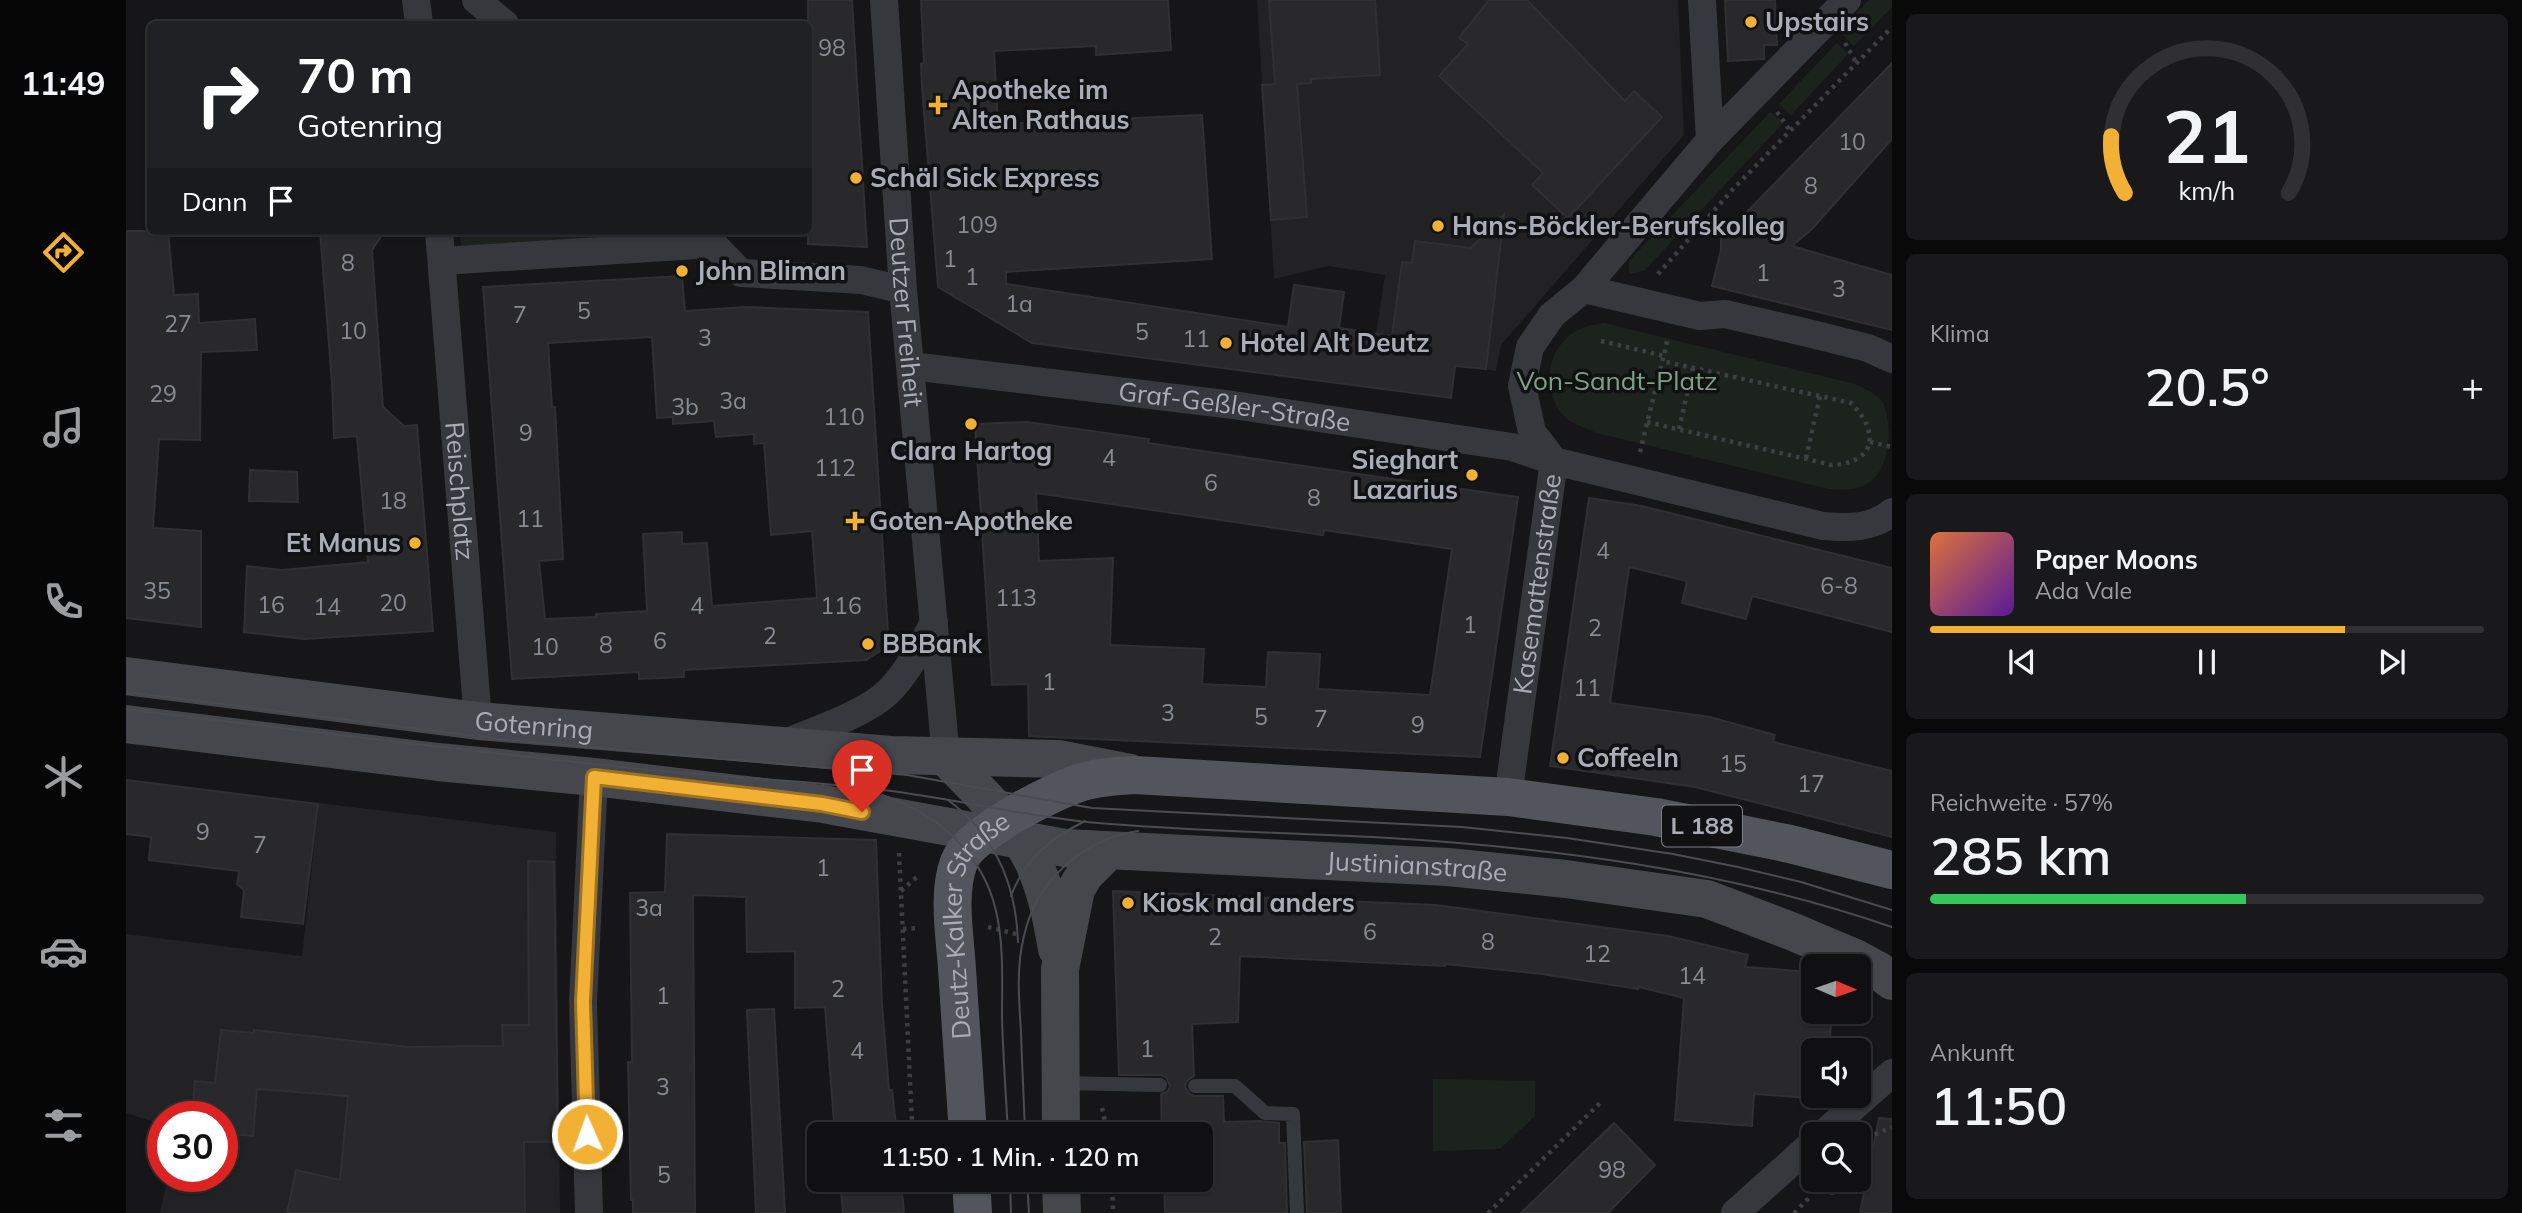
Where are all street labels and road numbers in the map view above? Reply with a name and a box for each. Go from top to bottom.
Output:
street label: Deutzer Freiheit [882,216,931,408]
street label: Graf-Geßler-Straße [1117,374,1353,438]
street label: Reischplatz [438,420,482,562]
street label: Kasemattenstraße [1505,472,1568,696]
street label: Gotenring [473,704,595,746]
street label: Deutz-Kalker Straße [935,804,1015,1040]
road number: L 188 [1662,806,1742,846]
street label: Justinianstraße [1326,844,1509,889]

